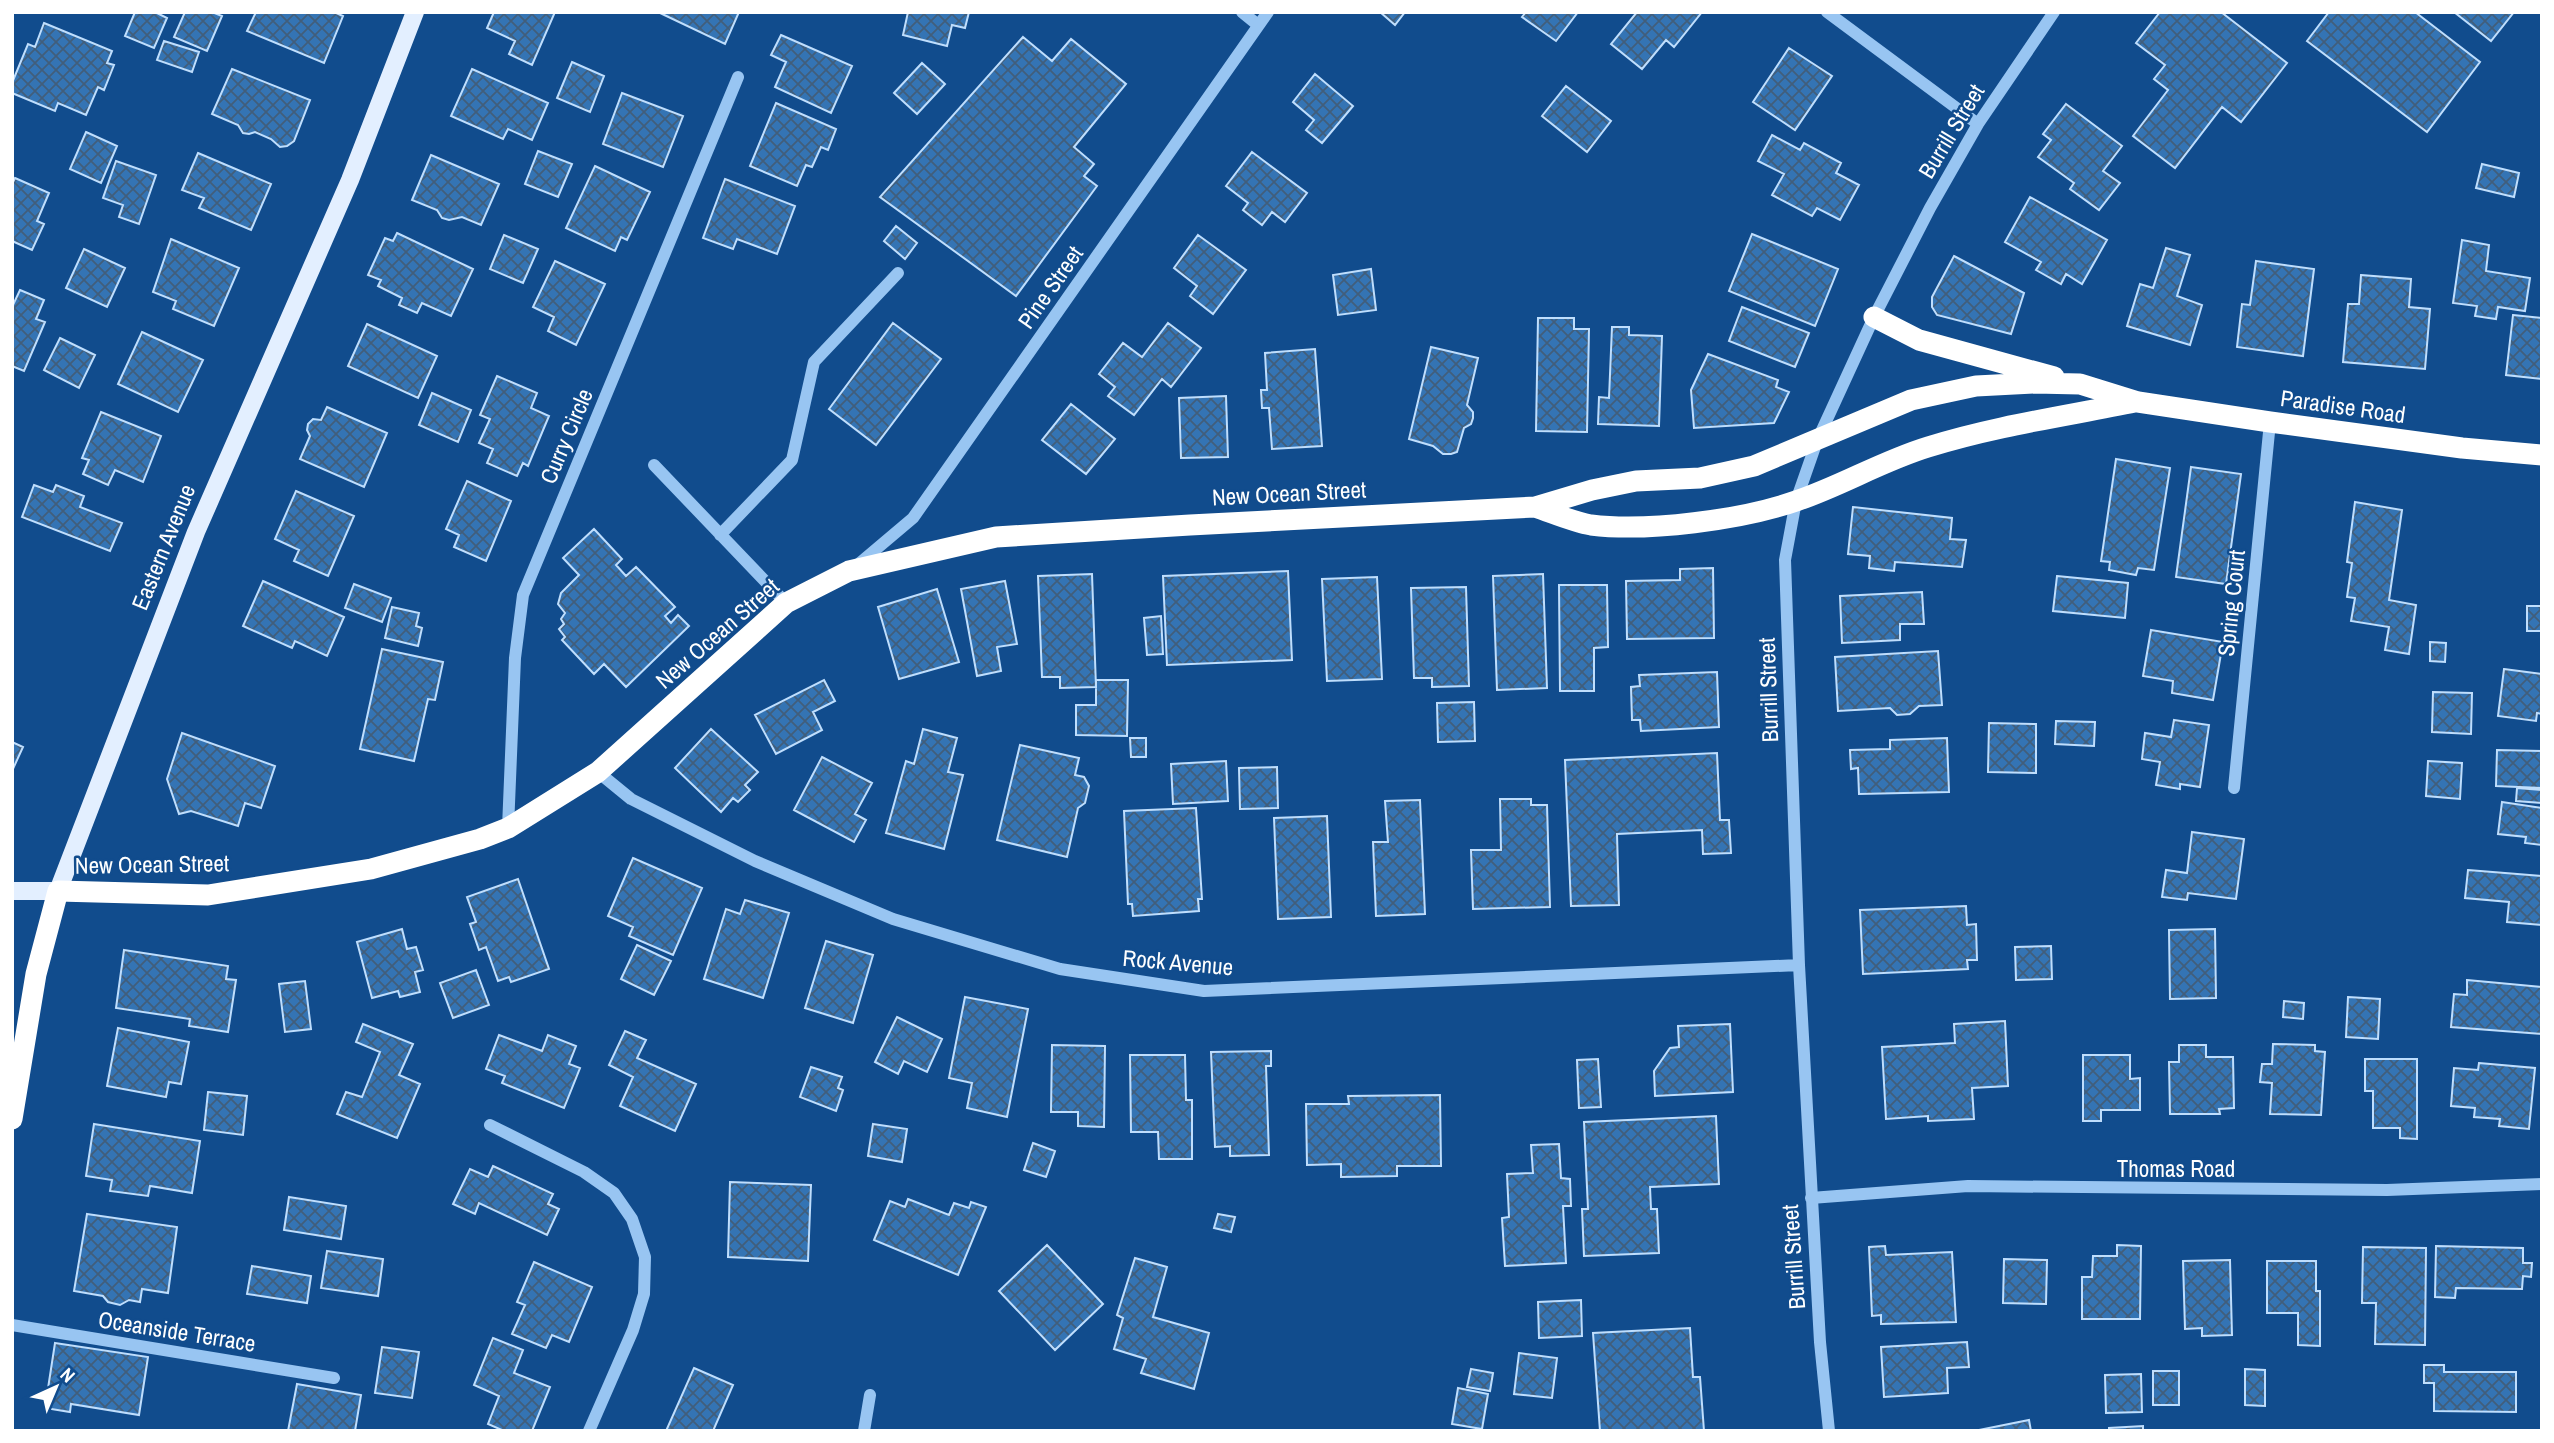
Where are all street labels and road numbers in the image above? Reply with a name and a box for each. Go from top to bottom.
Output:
street label: Burrill Street [1911,78,1991,184]
street label: Pine Street [1010,239,1090,335]
street label: Paradise Road [2279,382,2407,430]
street label: Curry Circle [532,384,600,488]
street label: New Ocean Street [1211,473,1367,513]
street label: Eastern Avenue [124,480,202,614]
street label: Spring Court [2210,548,2252,658]
street label: New Ocean Street [649,571,785,695]
street label: Burrill Street [1751,637,1785,743]
street label: New Ocean Street [75,847,229,881]
street label: Rock Avenue [1121,942,1235,982]
street label: Thomas Road [2117,1153,2235,1184]
street label: Burrill Street [1774,1204,1812,1310]
street label: Oceanside Terrace [96,1303,258,1359]

